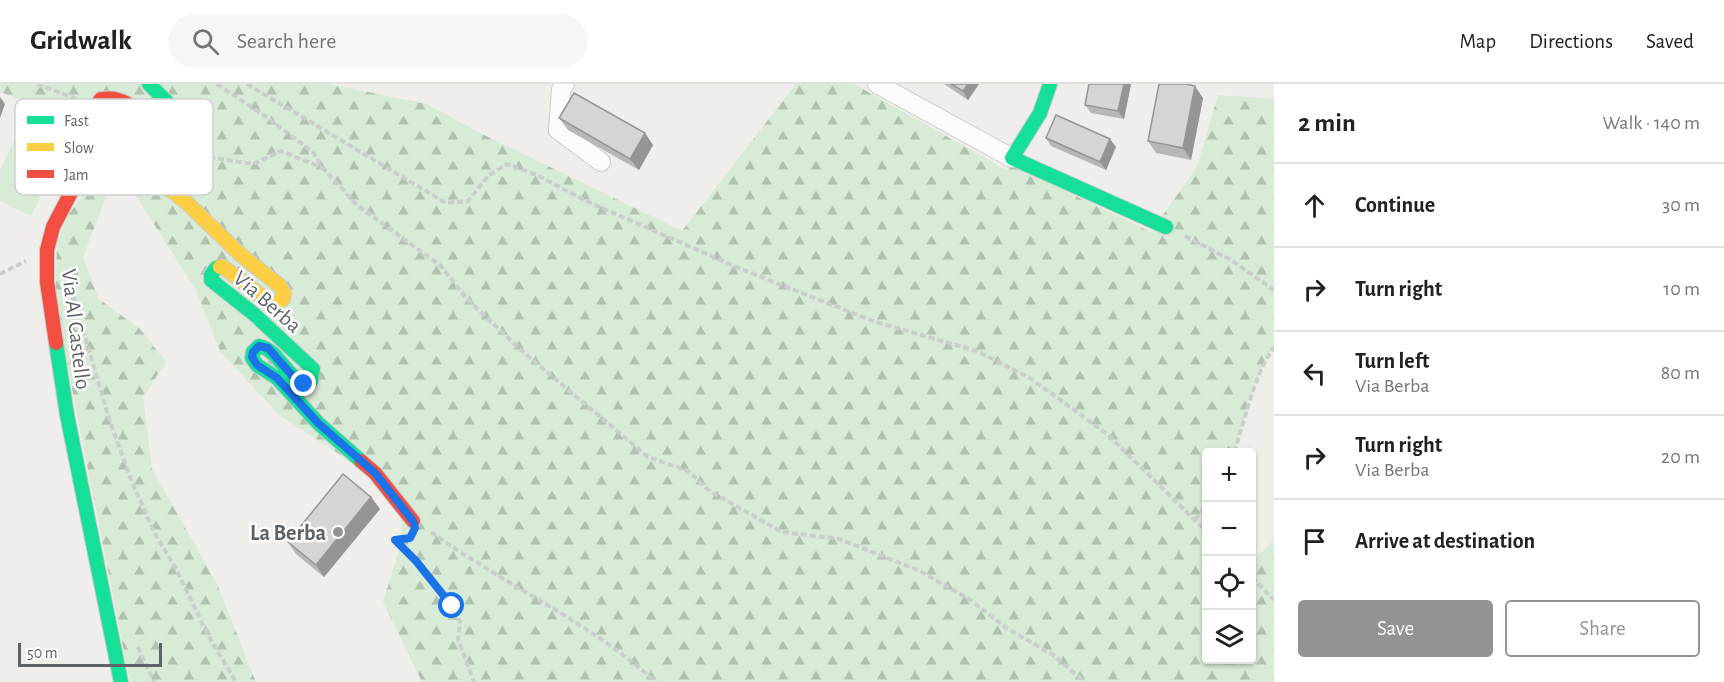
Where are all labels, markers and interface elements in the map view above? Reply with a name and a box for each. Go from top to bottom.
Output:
search box [168,14,588,68]
icon: search [189,25,222,58]
text: Gridwalk [30,27,132,55]
text: Search here [237,30,336,52]
text: Map [1460,31,1496,52]
text: Directions [1529,31,1613,52]
text: Saved [1646,31,1694,52]
legend [15,99,213,195]
text: 2 min [1298,110,1356,136]
text: Fast [64,113,89,129]
text: Walk · 140 m [1602,113,1700,133]
text: Slow [64,140,94,156]
text: Jam [64,167,89,183]
icon: ahead [1298,189,1331,222]
text: Continue [1355,194,1435,216]
text: 30 m [1662,195,1700,215]
street label: Via Al Castello [58,267,94,391]
street label: Via Berba [229,267,305,337]
icon: right [1298,273,1331,306]
text: Turn right [1355,278,1442,300]
text: 10 m [1663,279,1700,299]
text: Turn left [1355,350,1429,372]
icon: left [1298,357,1331,390]
text: 80 m [1661,363,1700,383]
route end [290,370,316,396]
text: Via Berba [1355,376,1429,396]
text: Turn right [1355,434,1442,456]
icon: right [1298,441,1331,474]
text: 20 m [1661,447,1700,467]
map controls [1202,448,1256,664]
button: + [1202,448,1256,502]
text: Via Berba [1355,460,1429,480]
button: − [1202,502,1256,556]
place label: La Berba [250,522,326,544]
marker: La Berba [331,525,345,539]
icon: arrive [1298,525,1331,558]
text: Arrive at destination [1355,530,1535,552]
button: locate [1202,556,1256,610]
route start [438,592,464,618]
button: Save [1298,600,1493,657]
button: Share [1505,600,1700,657]
button: layers [1202,610,1256,664]
scale bar [18,640,162,668]
text: 50 m [27,645,58,661]

